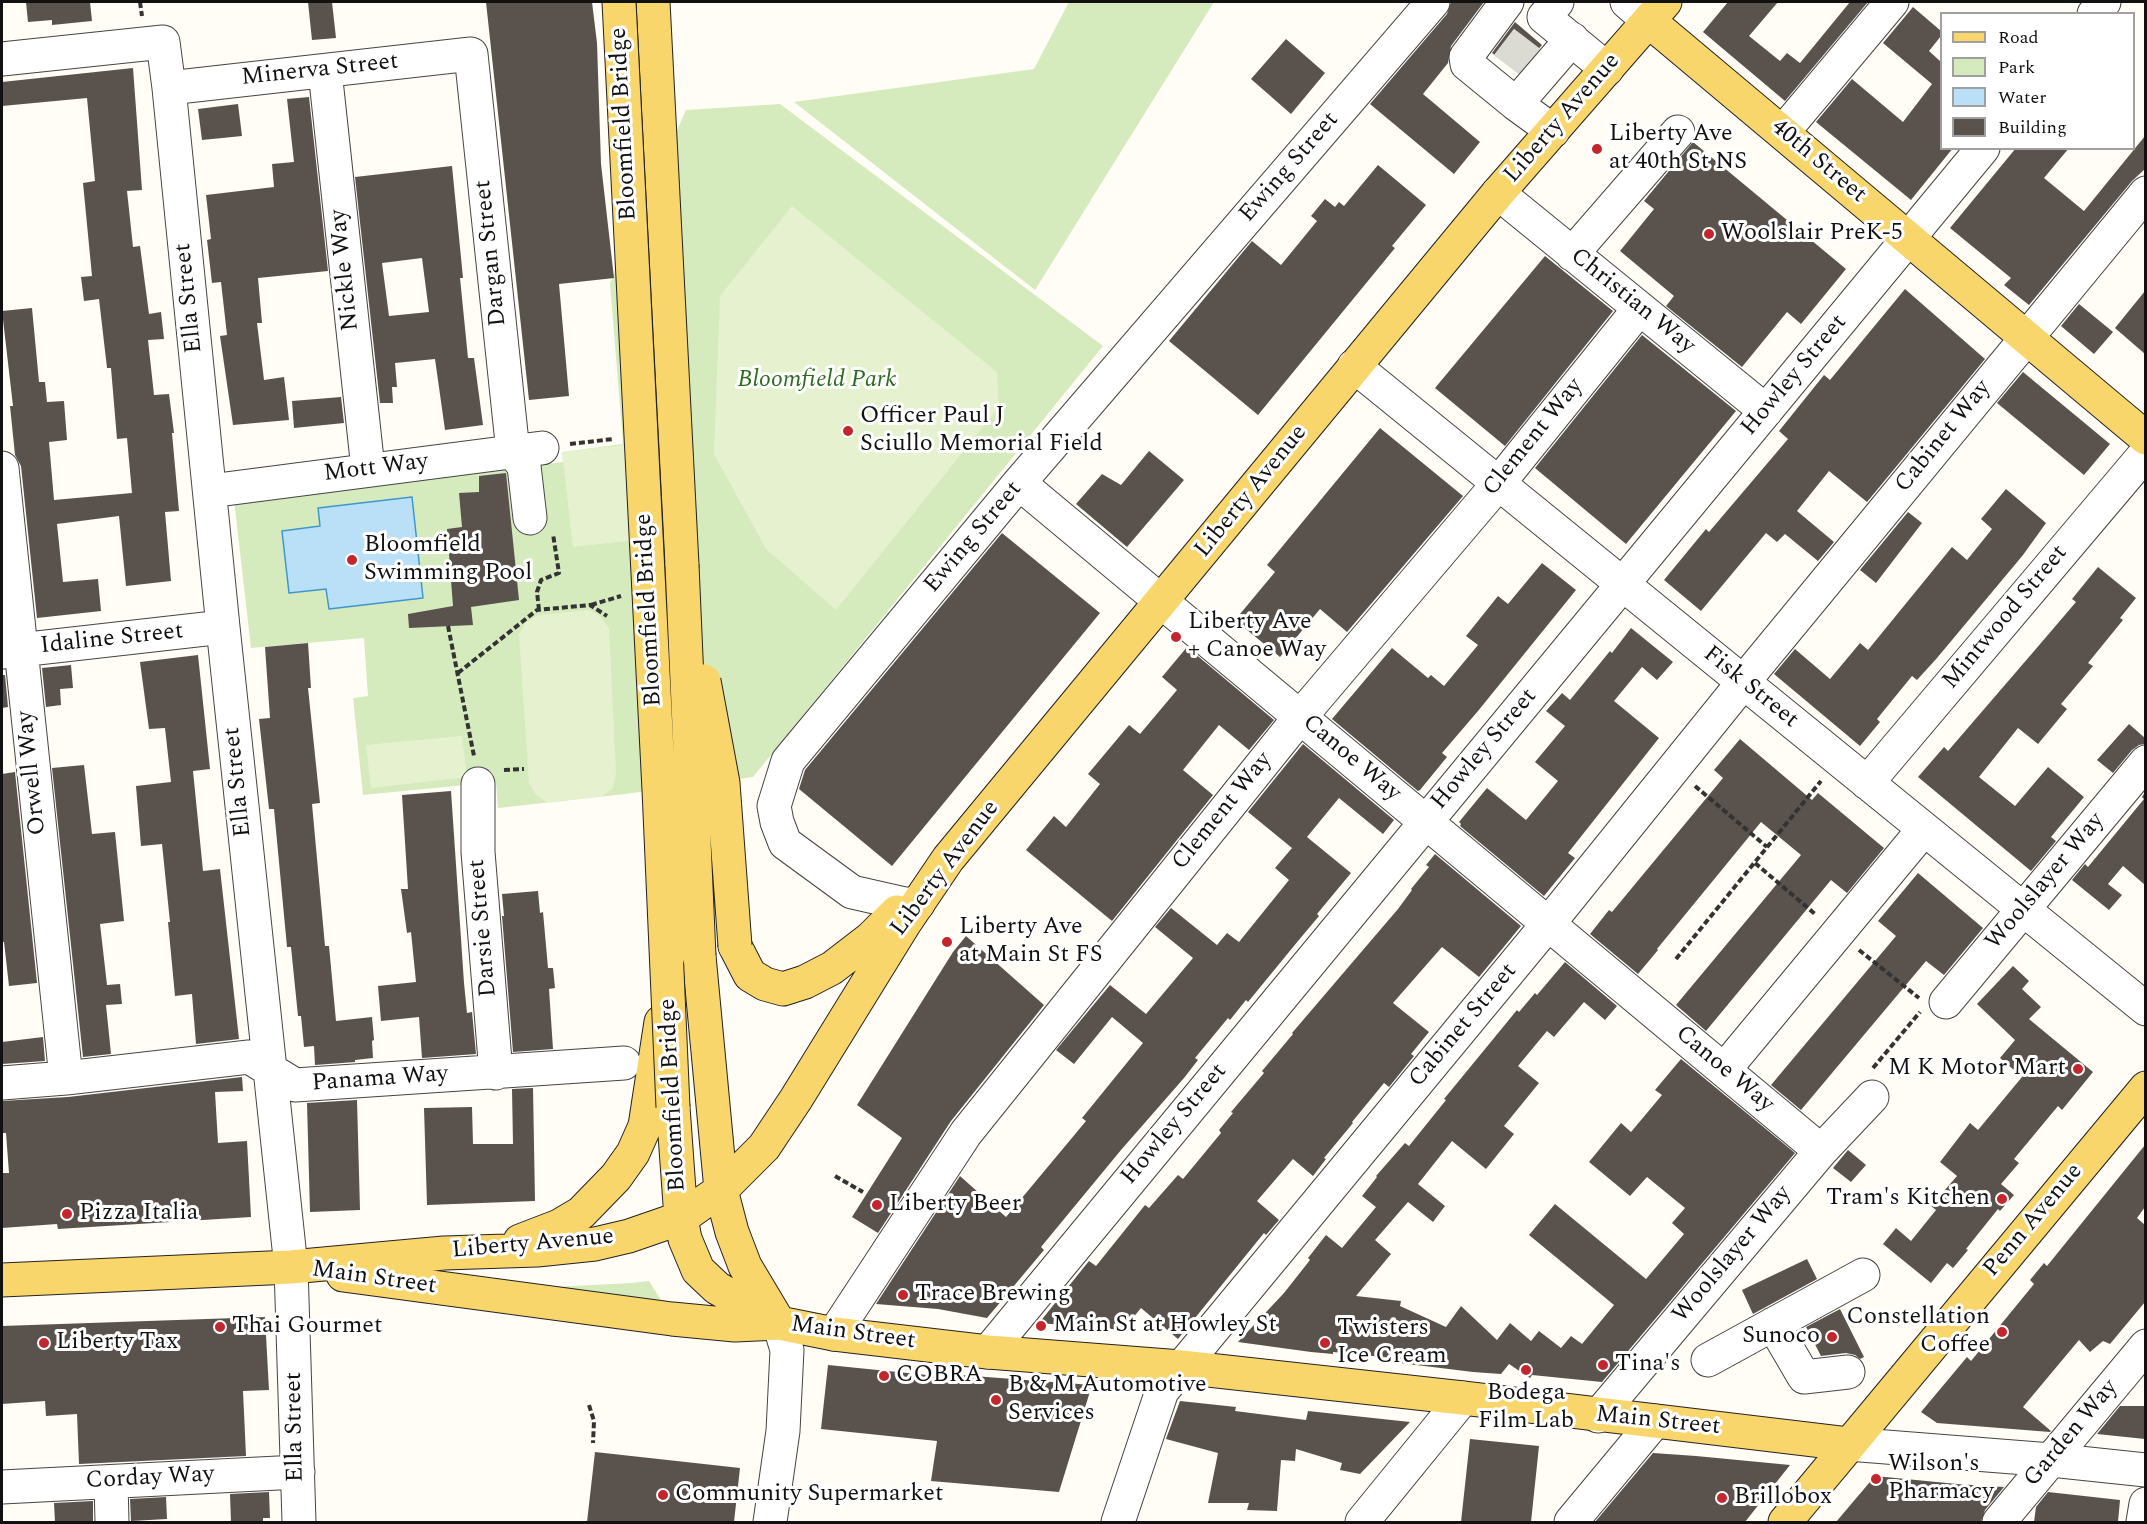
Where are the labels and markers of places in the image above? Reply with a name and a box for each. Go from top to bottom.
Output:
place label: Liberty Ave at 40th St NS [1609,121,1747,177]
marker: Liberty Ave at 40th St NS [1590,142,1604,156]
place label: Woolslair PreK-5 [1721,220,1903,248]
marker: Woolslair PreK-5 [1702,227,1716,241]
place label: Officer Paul J Sciullo Memorial Field [860,403,1103,459]
marker: Officer Paul J Sciullo Memorial Field [841,424,855,438]
place label: Bloomfield Swimming Pool [364,532,532,588]
marker: Bloomfield Swimming Pool [345,553,359,567]
place label: Liberty Ave + Canoe Way [1188,609,1326,665]
marker: Liberty Ave + Canoe Way [1169,630,1183,644]
place label: Liberty Ave at Main St FS [959,914,1102,970]
marker: Liberty Ave at Main St FS [940,935,954,949]
place label: M K Motor Mart [1888,1055,2066,1083]
marker: M K Motor Mart [2071,1062,2085,1076]
place label: Tram's Kitchen [1826,1185,1990,1213]
place label: Liberty Beer [889,1191,1021,1219]
marker: Tram's Kitchen [1995,1192,2009,1206]
marker: Liberty Beer [870,1198,884,1212]
place label: Pizza Italia [79,1200,198,1228]
marker: Pizza Italia [60,1207,74,1221]
place label: Trace Brewing [915,1281,1071,1309]
marker: Trace Brewing [896,1288,910,1302]
place label: Constellation Coffee [1847,1304,1990,1360]
place label: Main St at Howley St [1053,1312,1277,1340]
place label: Thai Gourmet [232,1313,382,1341]
place label: Twisters Ice Cream [1337,1315,1447,1371]
marker: Main St at Howley St [1034,1319,1048,1333]
marker: Thai Gourmet [213,1320,227,1334]
place label: Sunoco [1742,1323,1820,1351]
marker: Constellation Coffee [1995,1325,2009,1339]
place label: Liberty Tax [56,1329,178,1357]
marker: Sunoco [1825,1330,1839,1344]
marker: Liberty Tax [37,1336,51,1350]
marker: Twisters Ice Cream [1318,1336,1332,1350]
place label: Tina's [1615,1351,1681,1379]
marker: Tina's [1596,1358,1610,1372]
place label: COBRA [896,1362,982,1390]
marker: Bodega Film Lab [1519,1363,1533,1377]
marker: COBRA [877,1369,891,1383]
place label: B & M Automotive Services [1008,1372,1207,1428]
place label: Bodega Film Lab [1478,1380,1574,1436]
marker: B & M Automotive Services [989,1393,1003,1407]
place label: Wilson's Pharmacy [1888,1451,1994,1507]
marker: Wilson's Pharmacy [1869,1472,1883,1486]
place label: Community Supermarket [675,1481,943,1509]
place label: Brillobox [1734,1484,1832,1512]
marker: Community Supermarket [656,1488,670,1502]
marker: Brillobox [1715,1491,1729,1505]

